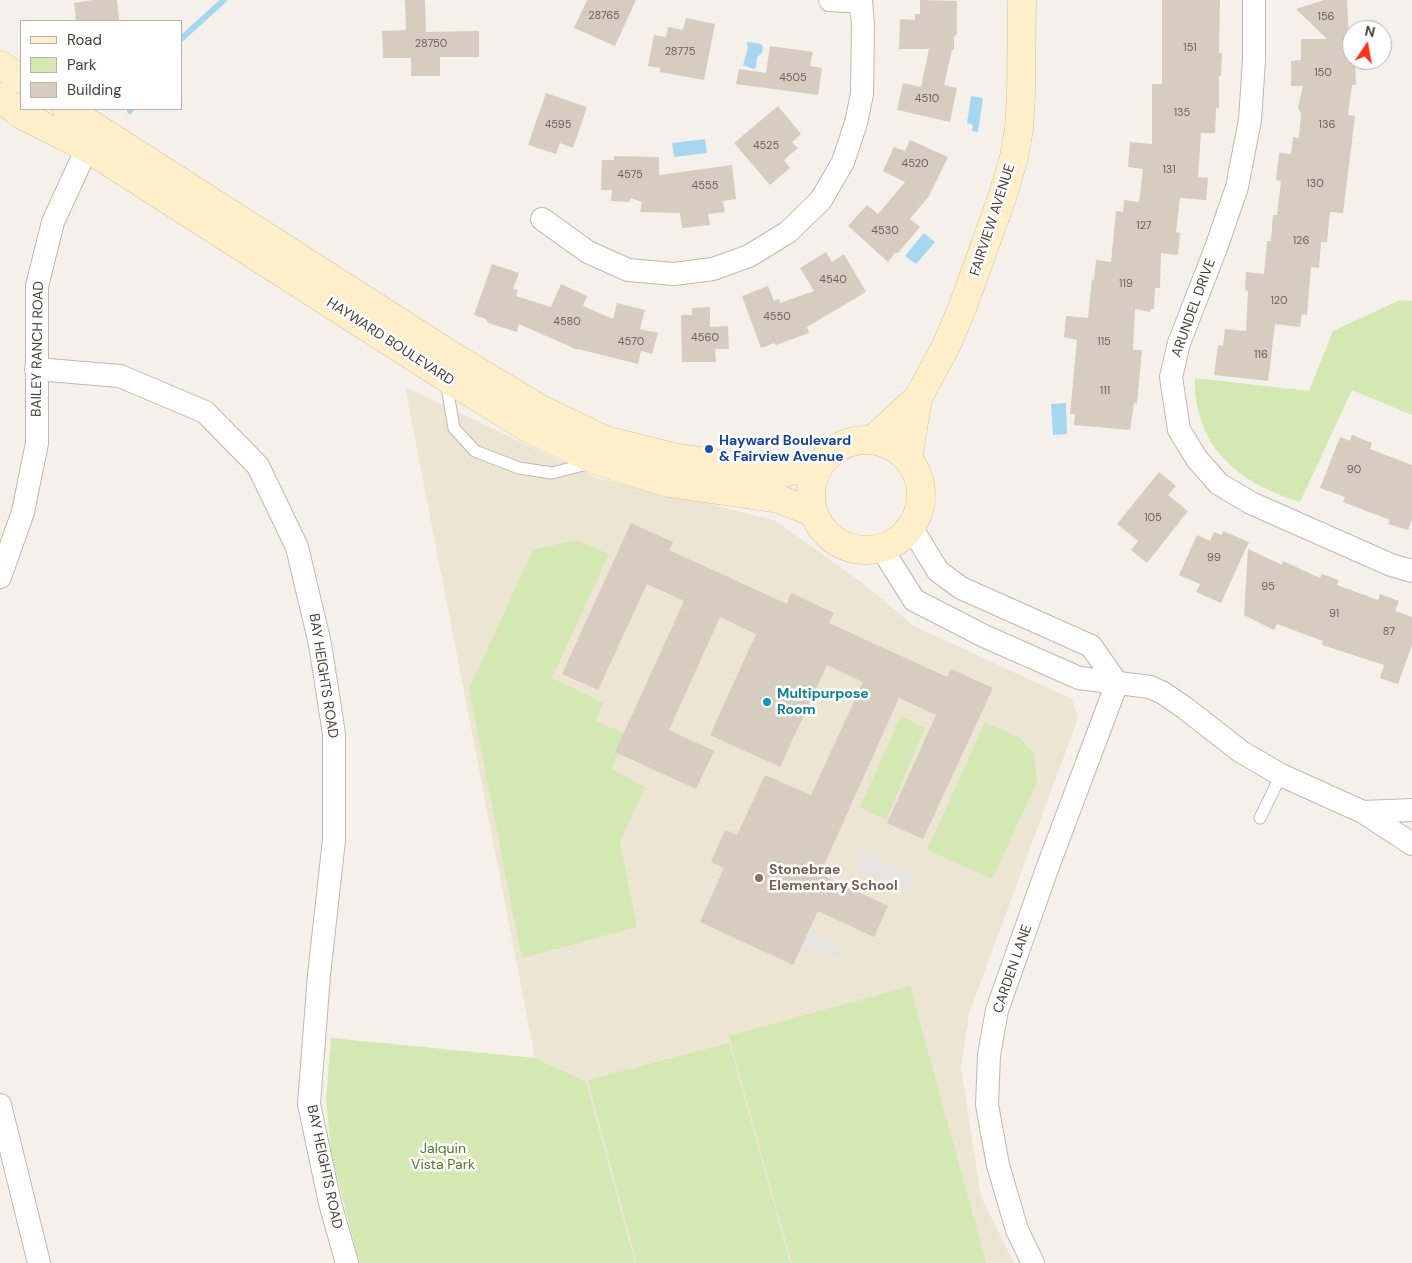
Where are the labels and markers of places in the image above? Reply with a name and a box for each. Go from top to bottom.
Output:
place label: Hayward Boulevard & Fairview Avenue [719,433,851,466]
marker: Hayward Boulevard & Fairview Avenue [703,443,715,455]
place label: Multipurpose Room [777,686,869,719]
marker: Multipurpose Room [761,696,773,708]
place label: Stonebrae Elementary School [769,862,898,894]
marker: Stonebrae Elementary School [753,872,765,884]

